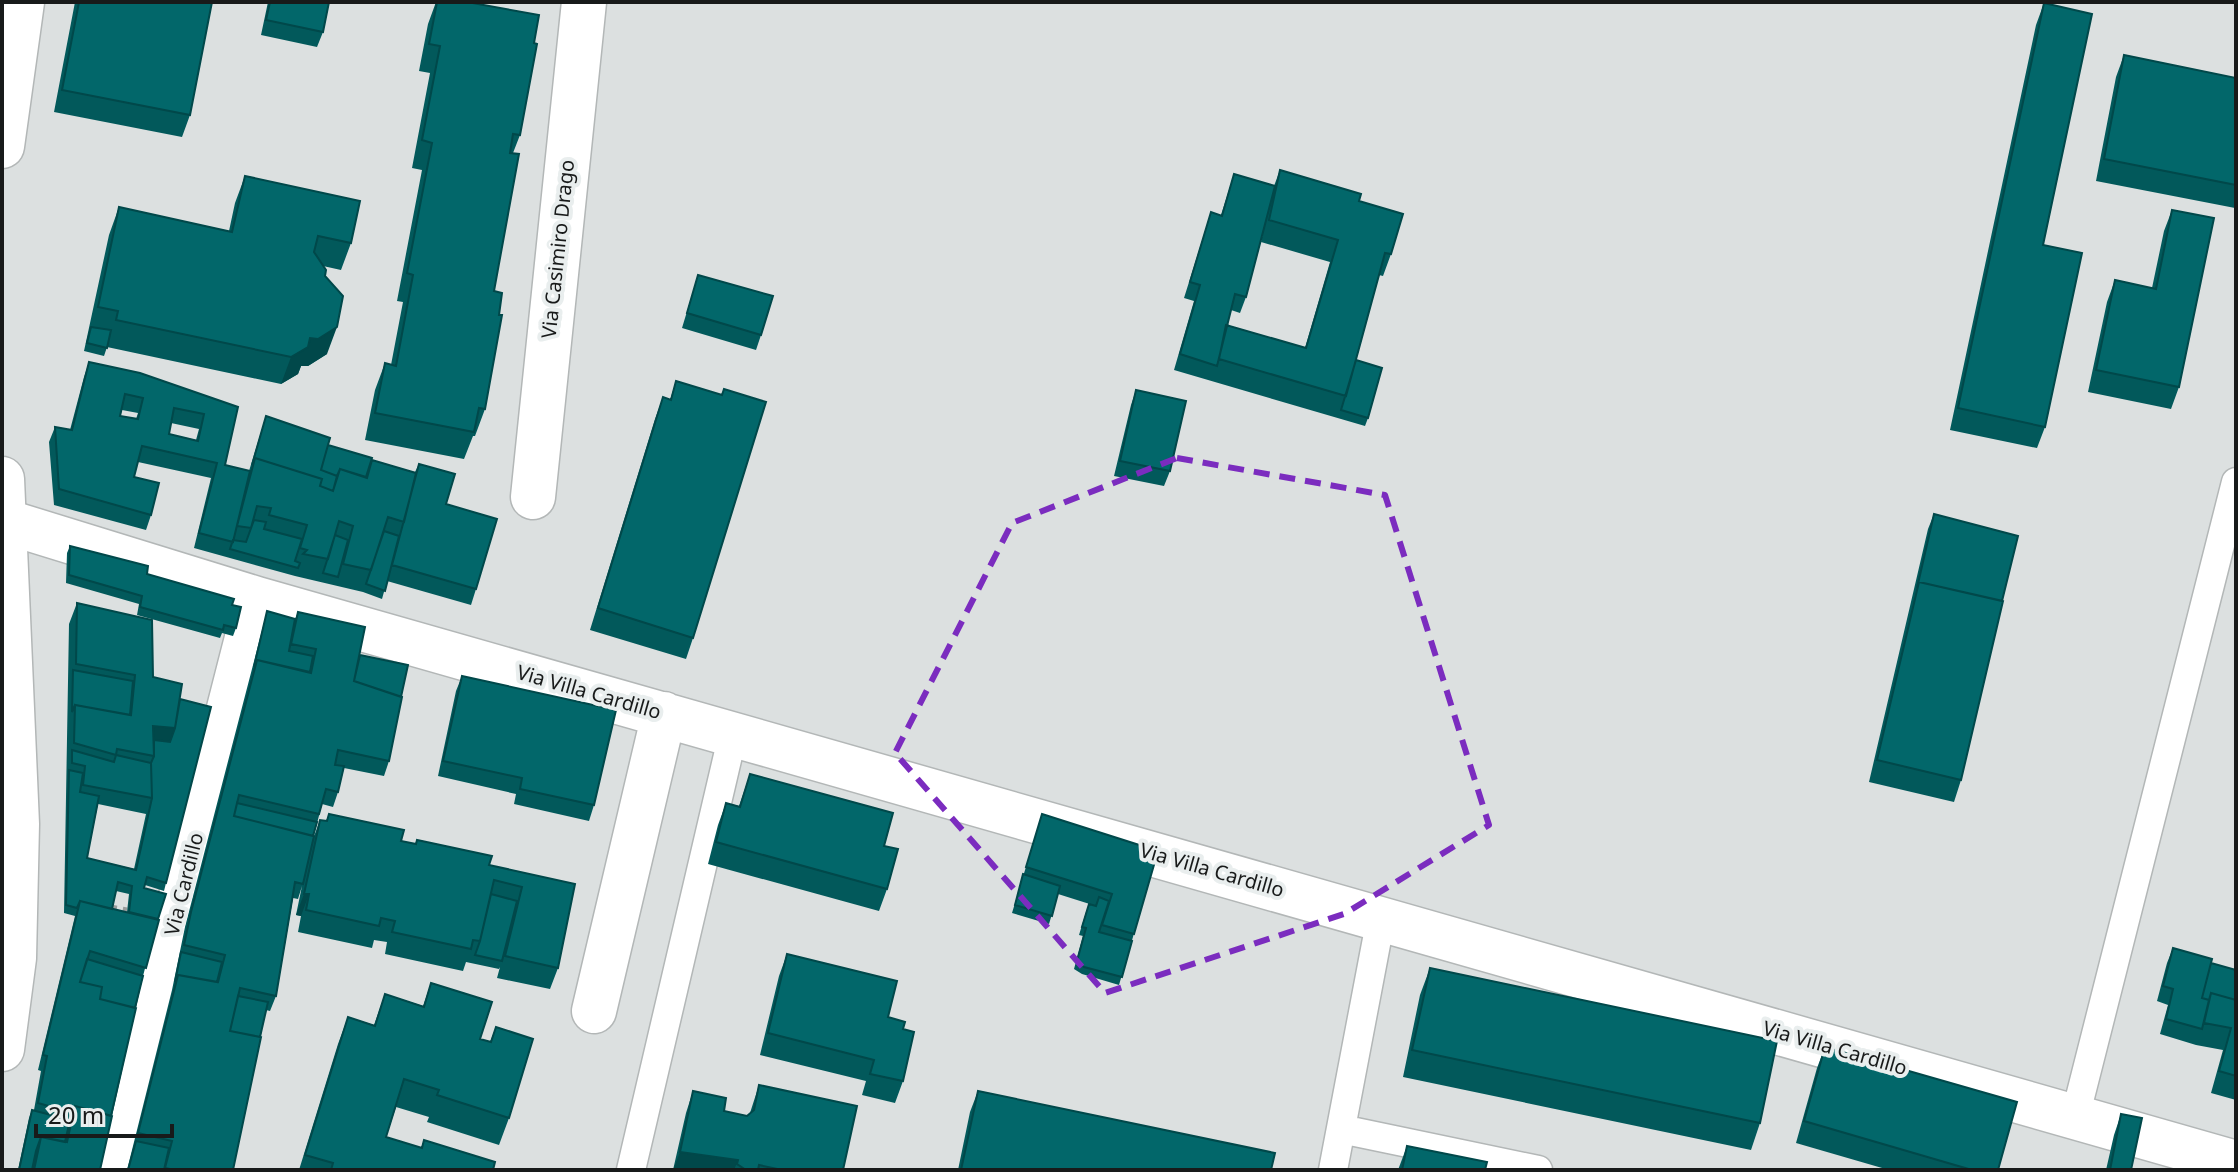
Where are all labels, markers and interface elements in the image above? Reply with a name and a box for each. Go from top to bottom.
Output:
street label: Via Casimiro Drago [535,158,580,340]
street label: Via Villa Cardillo [514,658,665,725]
street label: Via Cardillo [158,830,209,938]
street label: Via Villa Cardillo [1137,836,1288,903]
street label: Via Villa Cardillo [1760,1014,1911,1081]
scale bar [36,1088,172,1138]
text: 20 m [48,1098,104,1131]

